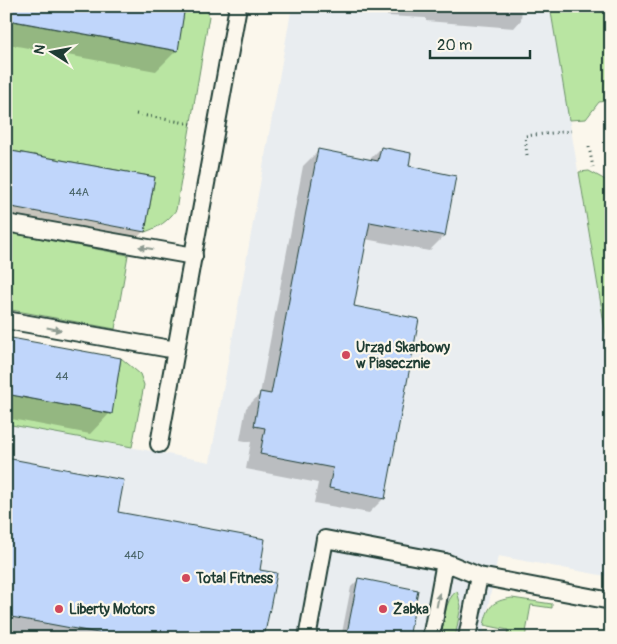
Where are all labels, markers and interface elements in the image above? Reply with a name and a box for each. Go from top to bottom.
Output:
north arrow [28,28,78,78]
scale bar [430,28,530,60]
text: 20 m [437,36,472,55]
text: N [30,43,49,56]
house number: 44A [69,186,89,199]
one-way arrow [137,243,153,251]
one-way arrow [47,325,63,333]
place label: Urząd Skarbowy w Piasecznie [356,339,450,372]
marker: Urząd Skarbowy w Piasecznie [340,349,352,361]
house number: 44 [56,370,69,383]
house number: 44D [124,549,144,562]
place label: Total Fitness [195,570,274,587]
marker: Total Fitness [180,572,192,584]
one-way arrow [434,592,442,607]
place label: Liberty Motors [69,601,156,618]
place label: Żabka [393,601,429,618]
marker: Liberty Motors [53,603,65,615]
marker: Żabka [377,603,389,615]

